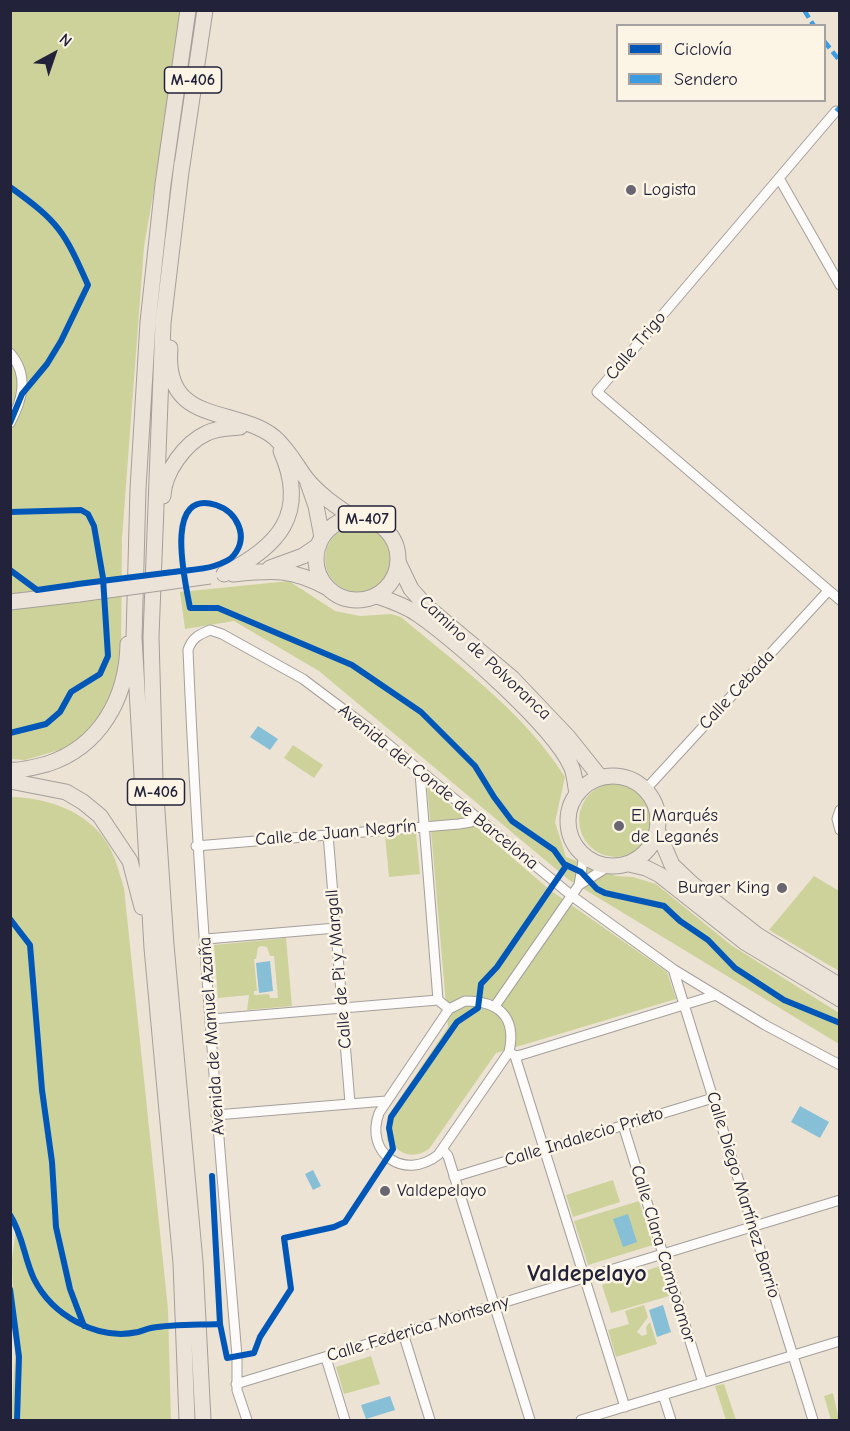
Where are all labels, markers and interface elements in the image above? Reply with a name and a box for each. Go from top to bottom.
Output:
north arrow [24,24,84,84]
legend [616,24,826,102]
text: N [56,30,75,50]
text: Ciclovía [674,39,732,60]
road number: M-406 [164,67,222,93]
text: Sendero [674,69,738,90]
place label: Logista [643,179,696,201]
marker: Logista [624,183,638,197]
street label: Calle Trigo [601,307,671,385]
road number: M-407 [338,506,395,532]
street label: Camino de Polvoranca [414,591,556,725]
street label: Calle Cebada [695,646,779,734]
street label: Avenida del Conde de Barcelona [334,700,542,874]
road number: M-406 [128,779,184,805]
place label: El Marqués de Leganés [631,805,719,848]
street label: Calle de Juan Negrín [254,815,418,851]
marker: El Marqués de Leganés [612,819,626,833]
place label: Burger King [678,877,770,899]
marker: Burger King [775,881,789,895]
street label: Calle de Pi y Margall [321,888,357,1050]
street label: Avenida de Manuel Azaña [194,936,230,1136]
street label: Calle Diego Martínez Barrio [701,1089,785,1301]
street label: Calle Indalecio Prieto [502,1103,666,1171]
street label: Calle Clara Campoamor [626,1162,700,1346]
place label: Valdepelayo [397,1180,487,1202]
marker: Valdepelayo [378,1184,392,1198]
district label: Valdepelayo [527,1260,647,1288]
street label: Calle Federica Montseny [324,1291,512,1367]

